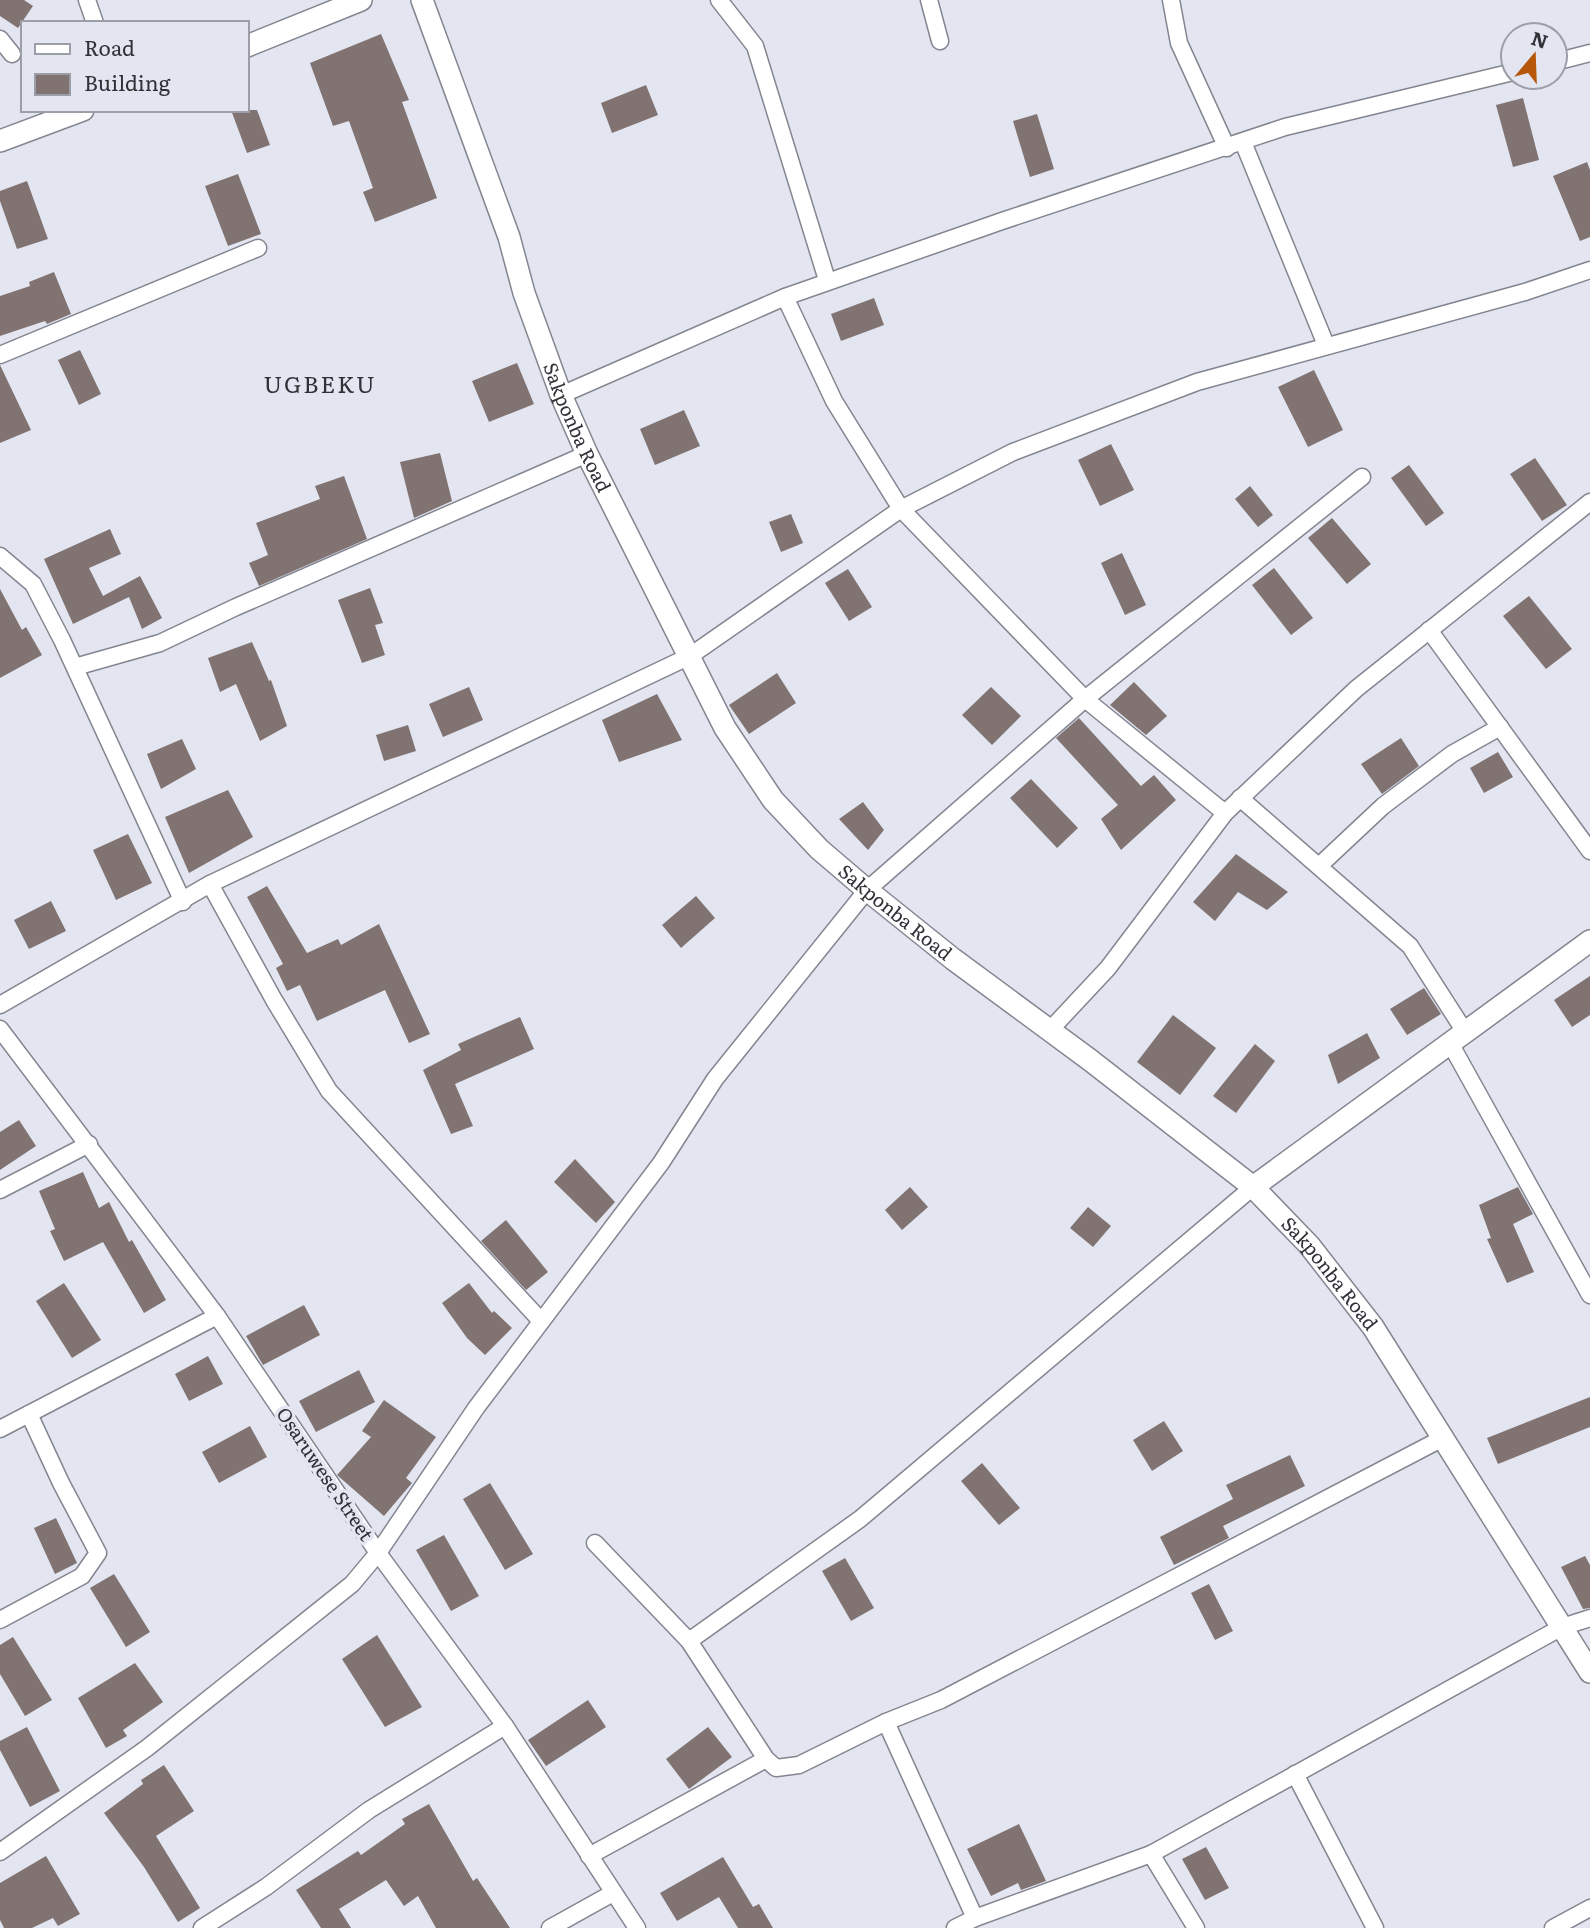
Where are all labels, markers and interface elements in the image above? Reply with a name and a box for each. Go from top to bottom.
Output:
legend [21,21,248,112]
north arrow [1499,21,1569,91]
text: N [1528,23,1552,55]
text: Road [84,31,135,62]
text: Building [84,66,171,97]
street label: Sakponba Road [537,358,619,497]
district label: UGBEKU [263,366,377,400]
street label: Sakponba Road [833,857,959,966]
street label: Sakponba Road [1276,1210,1386,1336]
street label: Osaruwese Street [271,1401,381,1546]

